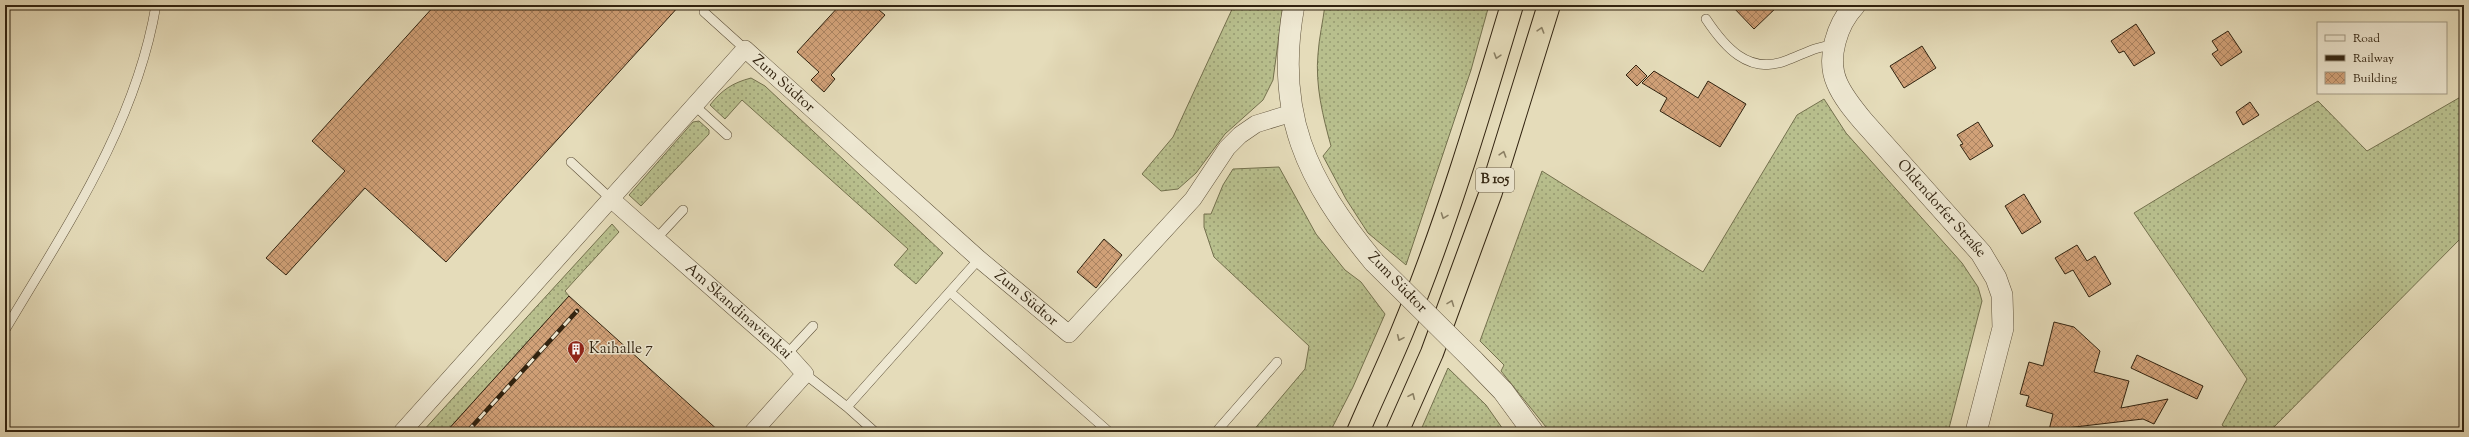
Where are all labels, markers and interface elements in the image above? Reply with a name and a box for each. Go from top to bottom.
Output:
legend [2317,22,2447,94]
one-way arrow [1536,26,1545,33]
text: Road [2353,30,2380,48]
street label: Zum Südtor [748,50,820,118]
text: Railway [2353,50,2394,68]
one-way arrow [1493,52,1502,59]
text: Building [2353,70,2397,88]
one-way arrow [1498,151,1507,158]
street label: Oldendorfer Straße [1892,155,1991,262]
road number: B 105 [1476,168,1514,192]
one-way arrow [1441,212,1449,219]
street label: Zum Südtor [1363,248,1432,318]
street label: Am Skandinavienkai [680,258,797,364]
street label: Zum Südtor [990,265,1063,331]
one-way arrow [1447,300,1455,307]
one-way arrow [1396,334,1404,341]
building icon: Kaihalle 7 [566,339,586,364]
place label: Kaihalle 7 [589,339,653,360]
one-way arrow [1408,393,1416,400]

